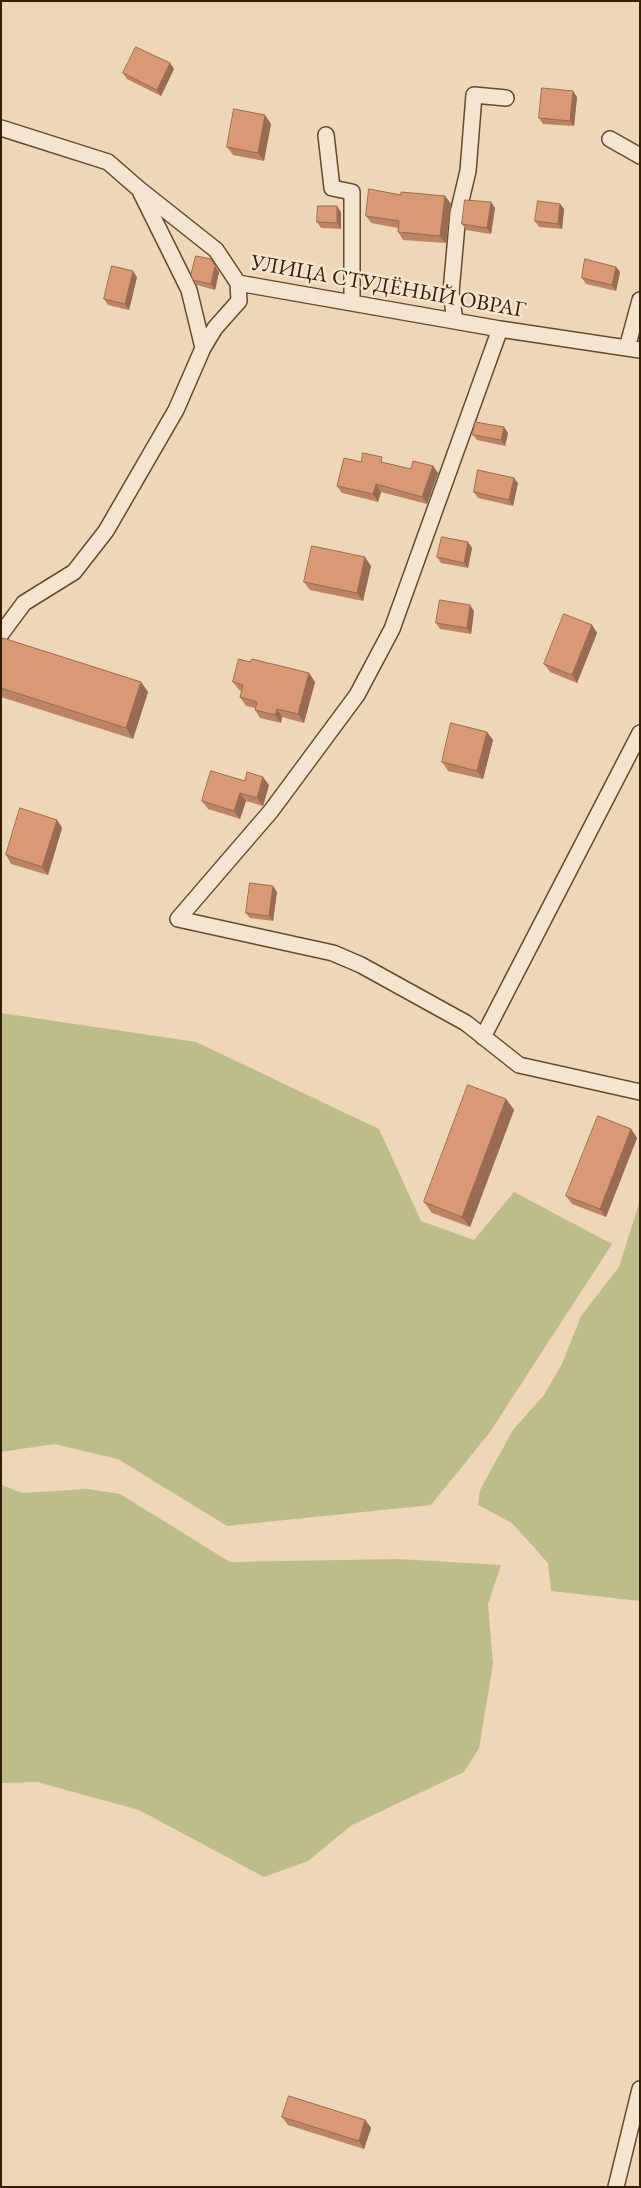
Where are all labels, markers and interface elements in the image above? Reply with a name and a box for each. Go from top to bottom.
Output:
street label: УЛИЦА СТУДЁНЫЙ ОВРАГ [248,250,528,324]

